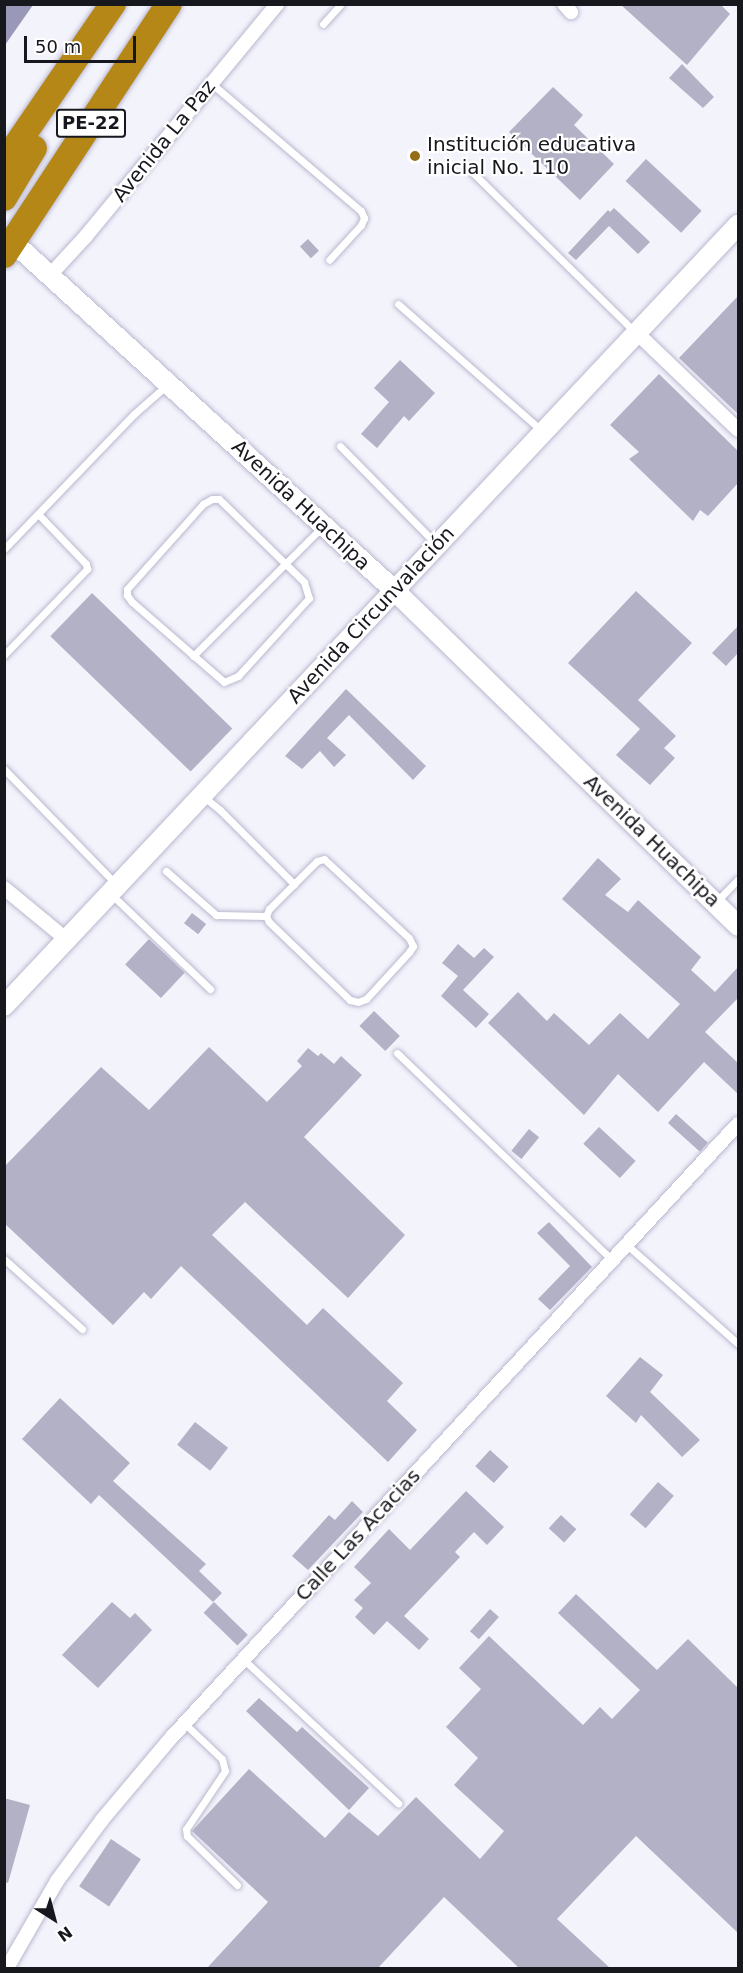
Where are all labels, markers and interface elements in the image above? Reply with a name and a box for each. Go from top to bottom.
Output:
scale bar [27,24,140,62]
text: 50 m [35,36,81,57]
street label: Avenida La Paz [108,75,220,207]
road number: PE-22 [55,108,127,138]
place label: Institución educativa inicial No. 110 [427,132,636,179]
marker: Institución educativa inicial No. 110 [408,149,422,163]
street label: Avenida Huachipa [227,435,375,575]
street label: Avenida Circunvalación [283,522,459,708]
street label: Avenida Huachipa [579,770,725,912]
street label: Calle Las Acacias [291,1464,425,1606]
north arrow [24,1889,84,1949]
text: N [54,1922,76,1946]

